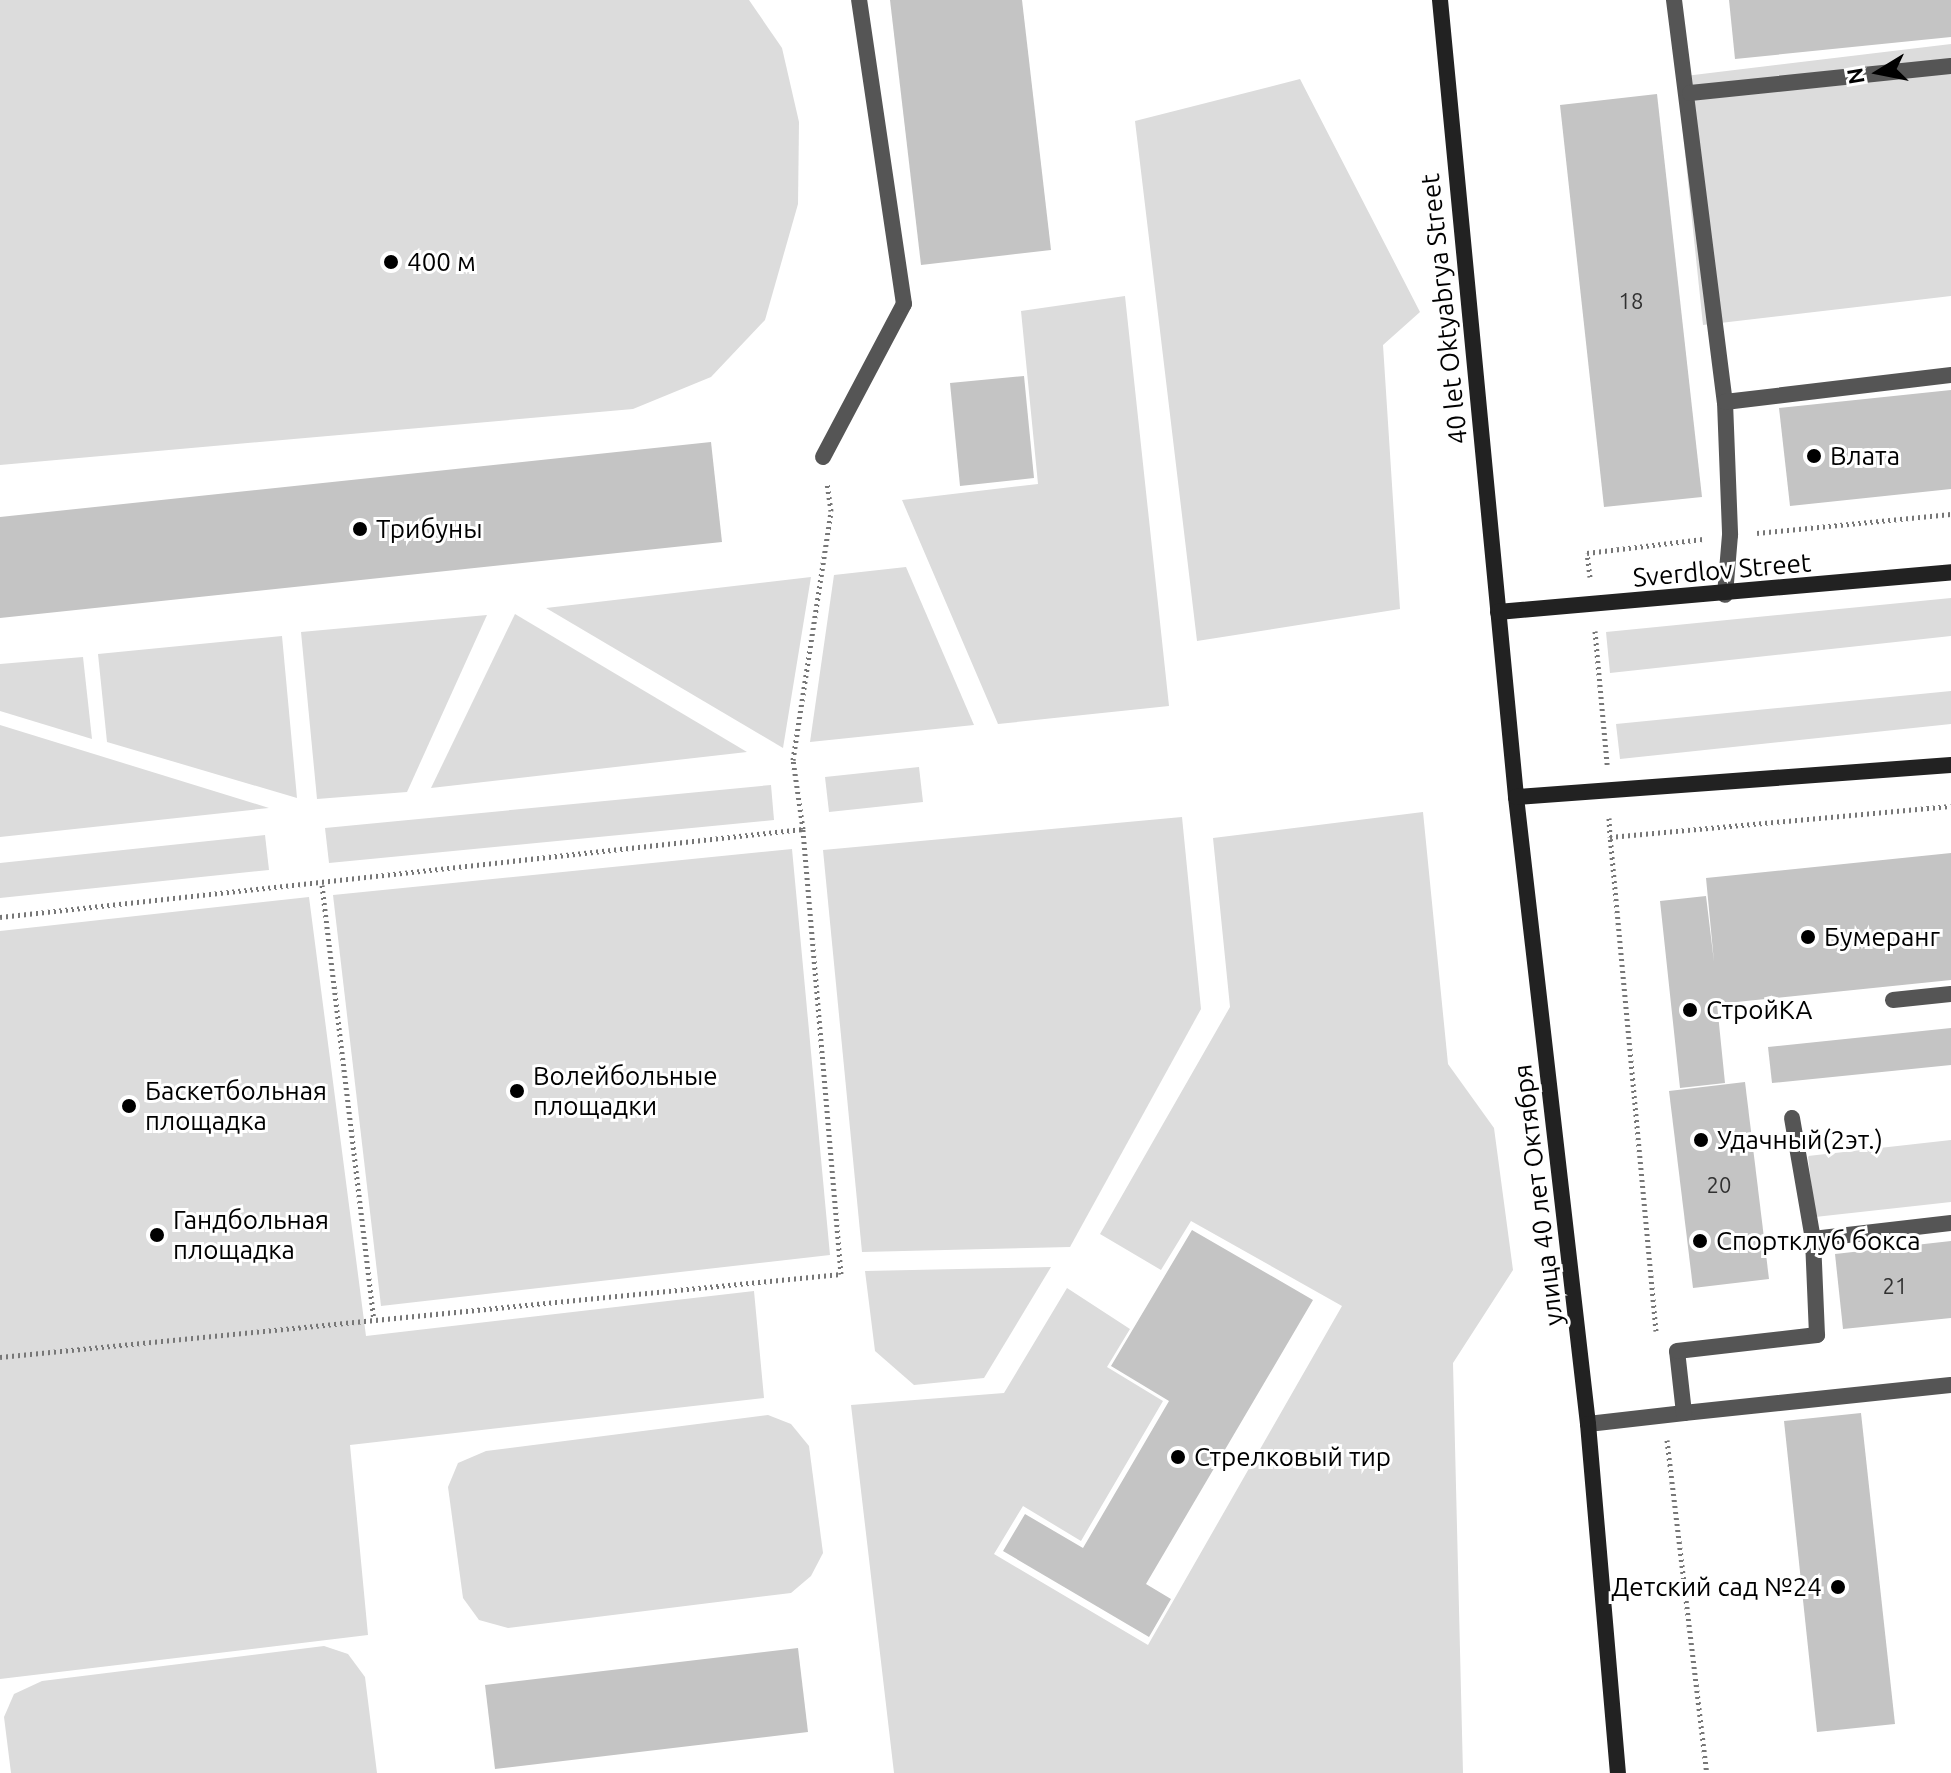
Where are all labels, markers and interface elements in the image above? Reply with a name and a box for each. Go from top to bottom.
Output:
north arrow [1839,32,1919,112]
text: N [1841,66,1869,87]
street label: 40 let Oktyabrya Street [1414,172,1474,446]
place label: 400 м [407,246,476,278]
marker: 400 м [382,253,400,271]
house number: 18 [1619,288,1643,314]
place label: Влата [1830,440,1900,472]
marker: Влата [1805,447,1823,465]
place label: Трибуны [376,513,483,545]
marker: Трибуны [351,520,369,538]
street label: Sverdlov Street [1632,547,1812,593]
place label: Бумеранг [1824,921,1940,953]
marker: Бумеранг [1799,928,1817,946]
place label: СтройКА [1706,994,1812,1026]
marker: СтройКА [1681,1001,1699,1019]
place label: Волейбольные площадки [533,1060,718,1122]
street label: улица 40 лет Октября [1506,1063,1570,1327]
place label: Баскетбольная площадка [145,1075,327,1136]
marker: Волейбольные площадки [508,1082,526,1100]
marker: Баскетбольная площадка [120,1097,138,1115]
place label: Удачный(2эт.) [1717,1124,1883,1156]
marker: Удачный(2эт.) [1692,1131,1710,1149]
house number: 20 [1707,1172,1731,1198]
place label: Гандбольная площадка [173,1204,329,1266]
place label: Спортклуб бокса [1716,1225,1921,1257]
marker: Гандбольная площадка [148,1226,166,1244]
marker: Спортклуб бокса [1691,1232,1709,1250]
house number: 21 [1883,1273,1907,1299]
place label: Стрелковый тир [1194,1441,1391,1473]
marker: Стрелковый тир [1169,1448,1187,1466]
place label: Детский сад №24 [1611,1571,1822,1603]
marker: Детский сад №24 [1829,1578,1847,1596]

